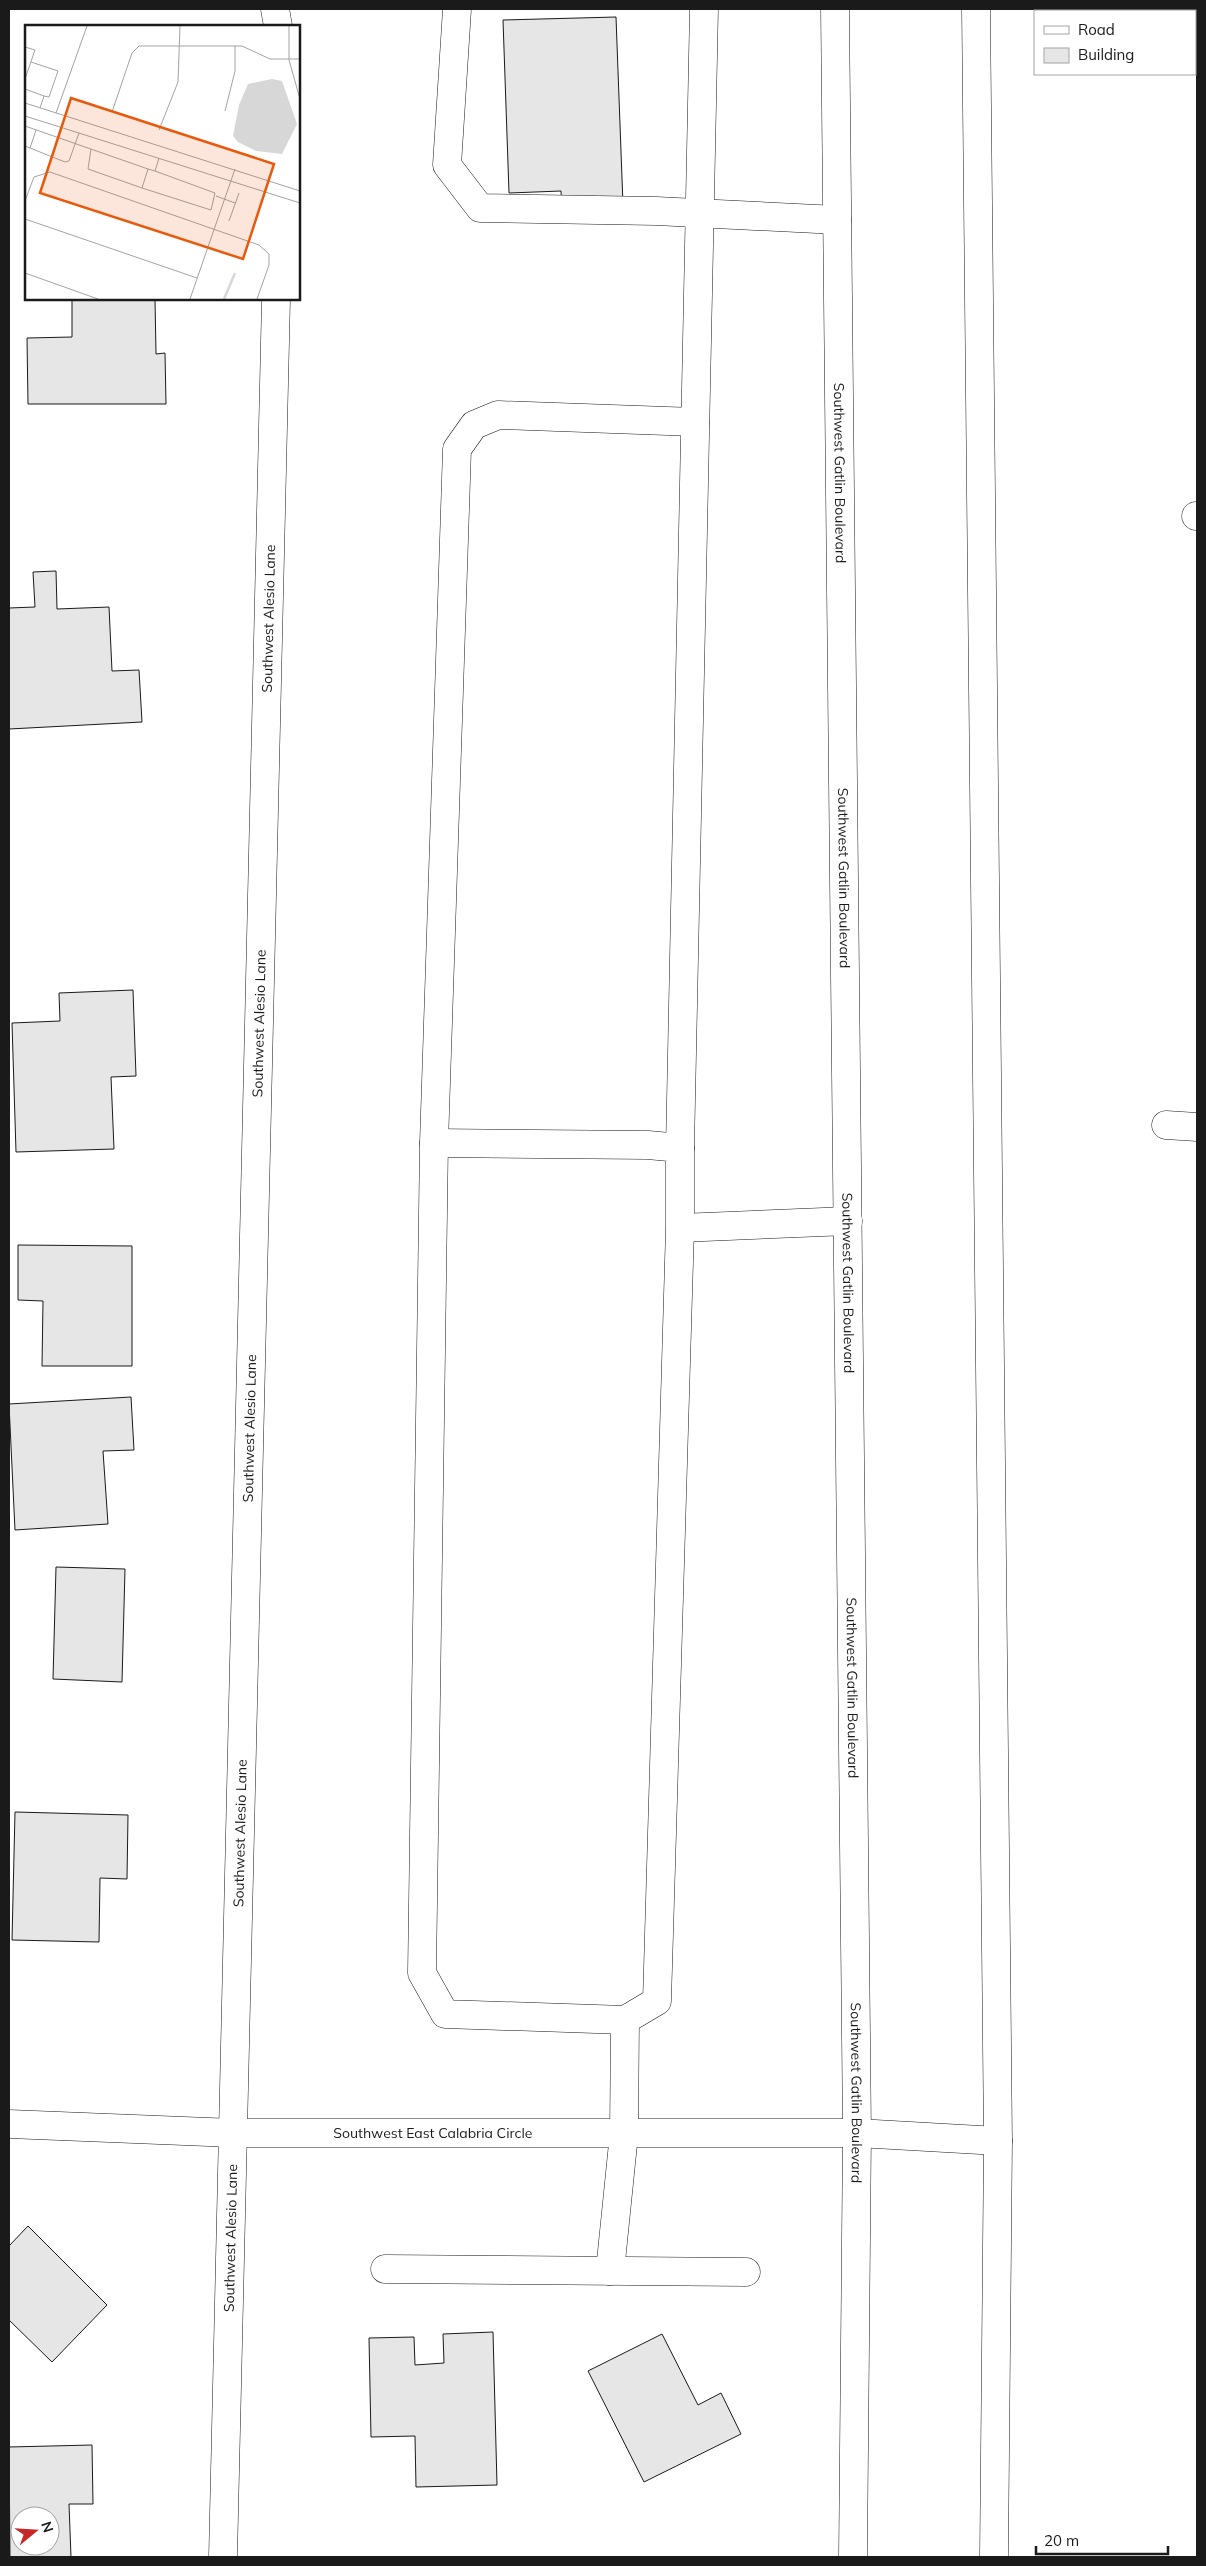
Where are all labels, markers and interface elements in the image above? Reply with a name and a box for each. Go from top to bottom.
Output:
legend [1034,10,1196,75]
text: Road [1078,20,1115,39]
inset map [25,25,300,300]
text: Building [1078,45,1134,64]
street label: Southwest Gatlin Boulevard [830,383,850,563]
street label: Southwest Alesio Lane [258,544,279,693]
street label: Southwest Gatlin Boulevard [834,788,854,968]
street label: Southwest Alesio Lane [248,949,270,1098]
street label: Southwest Gatlin Boulevard [838,1192,858,1373]
street label: Southwest Alesio Lane [239,1354,260,1503]
street label: Southwest Gatlin Boulevard [842,1597,862,1778]
street label: Southwest Alesio Lane [229,1759,251,1907]
street label: Southwest Gatlin Boulevard [847,2002,866,2183]
street label: Southwest East Calabria Circle [333,2124,532,2142]
street label: Southwest Alesio Lane [220,2164,241,2312]
north arrow [10,2506,60,2556]
text: N [37,2519,58,2535]
scale bar [1036,2524,1168,2556]
text: 20 m [1044,2531,1079,2550]

